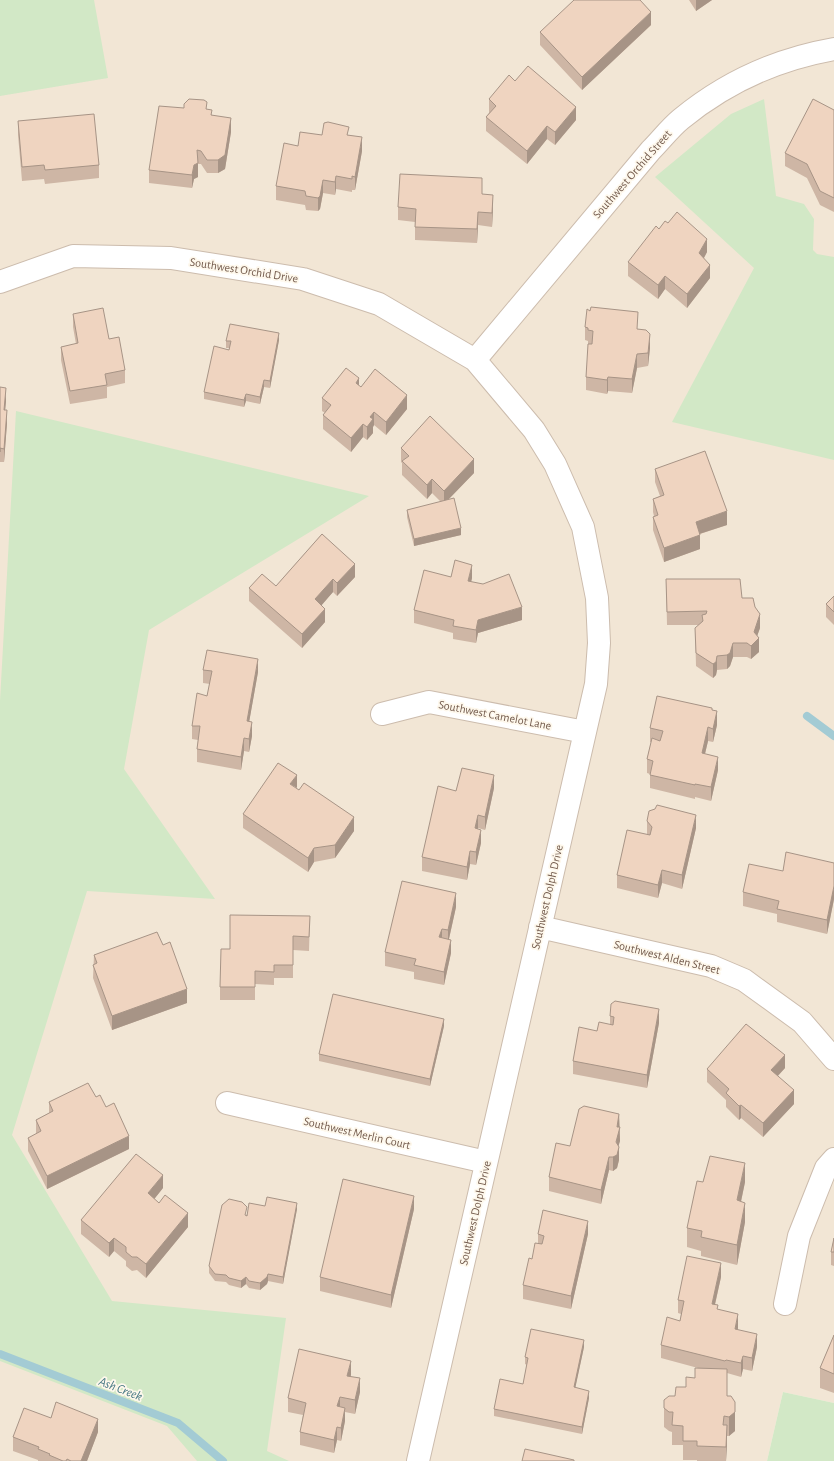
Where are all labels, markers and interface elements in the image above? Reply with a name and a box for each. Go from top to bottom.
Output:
street label: Southwest Orchid Street [591,127,674,220]
street label: Southwest Orchid Drive [189,256,299,284]
street label: Southwest Camelot Lane [438,698,552,732]
street label: Southwest Dolph Drive [529,844,565,950]
street label: Southwest Alden Street [613,938,722,976]
street label: Southwest Merlin Court [302,1115,412,1151]
street label: Southwest Dolph Drive [457,1160,493,1266]
water label: Ash Creek [96,1375,144,1404]

